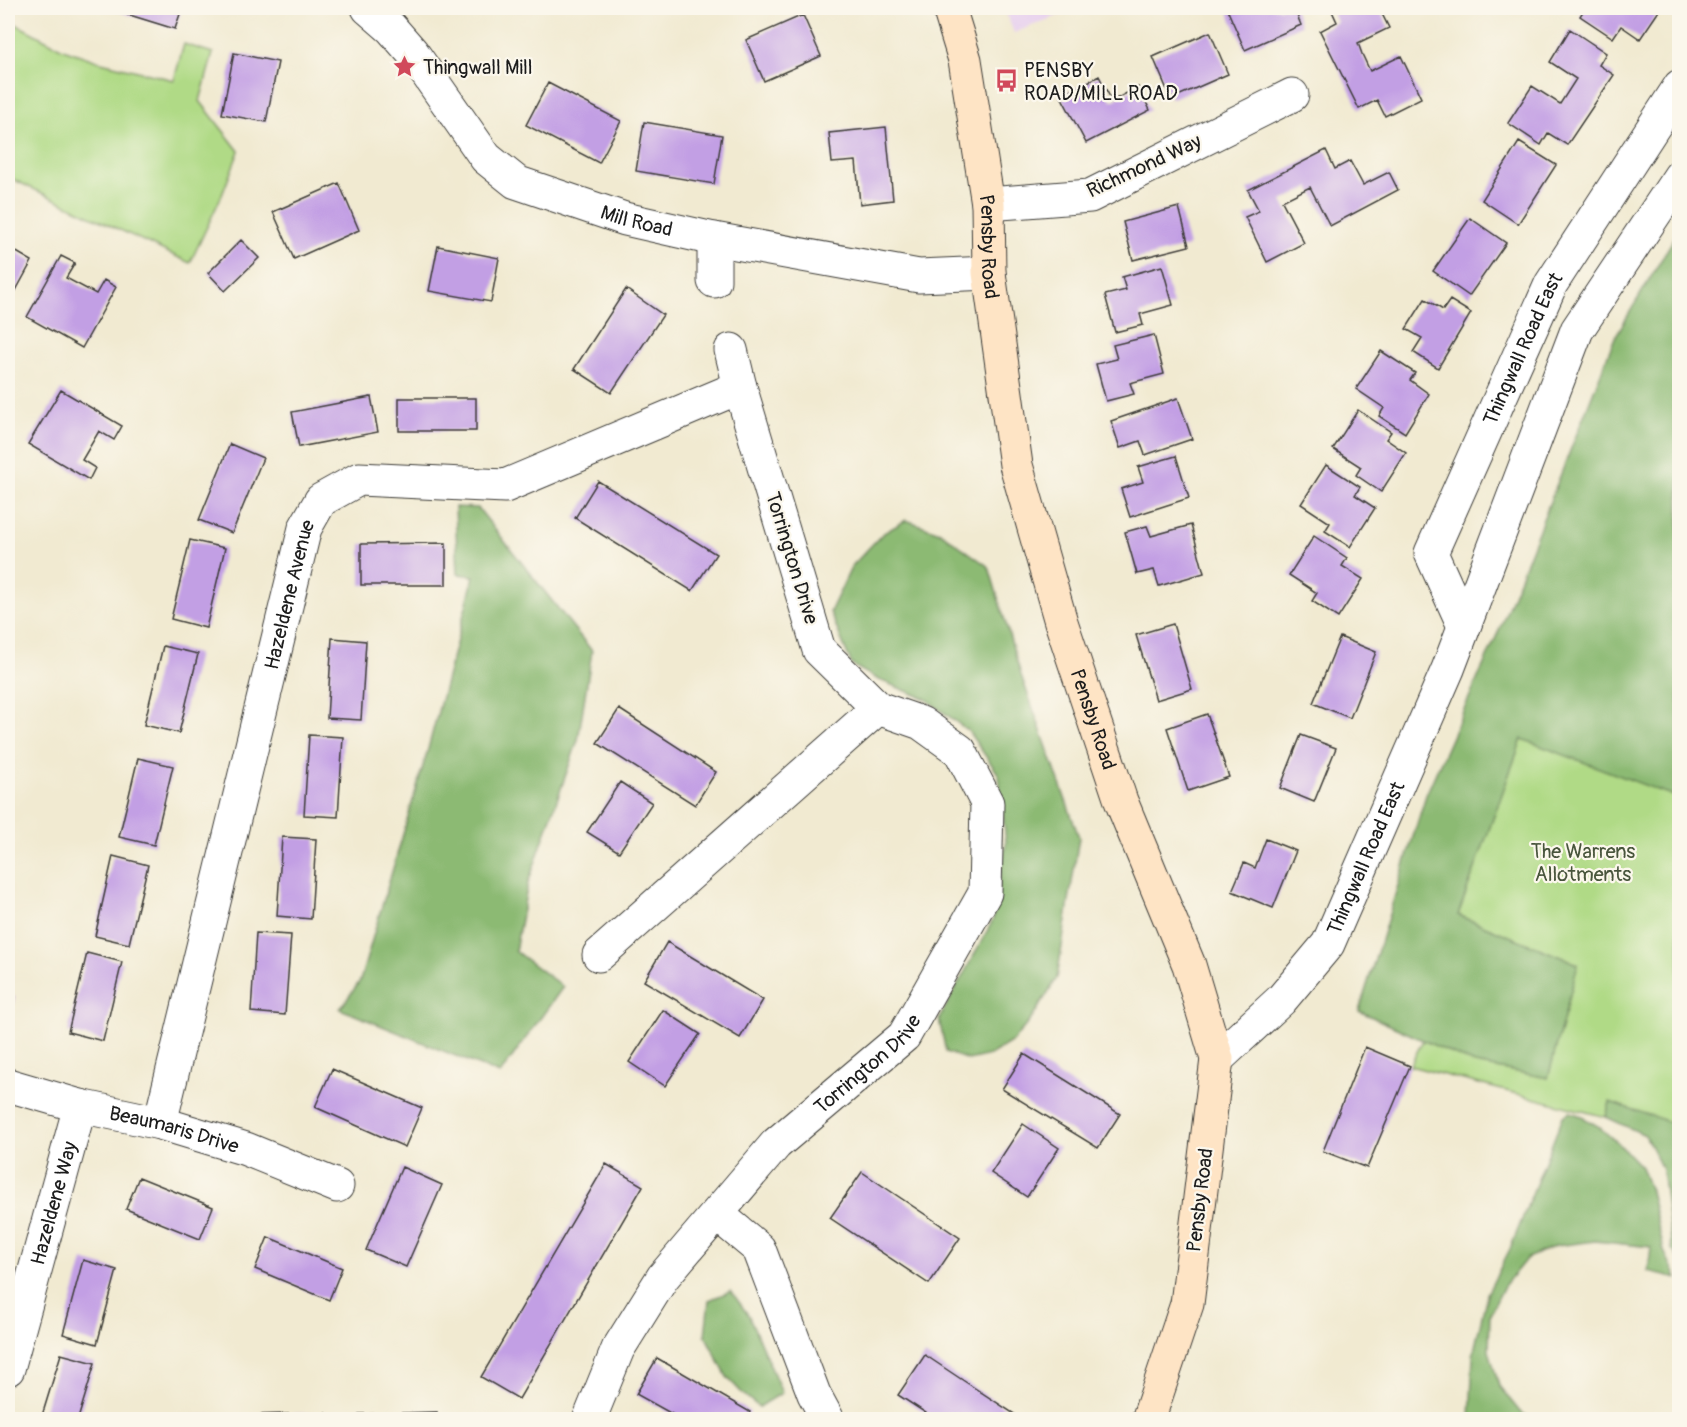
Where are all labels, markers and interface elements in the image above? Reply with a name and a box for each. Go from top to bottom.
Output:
place icon: Thingwall Mill [392,54,418,80]
place label: Thingwall Mill [423,55,533,80]
place label: PENSBY ROAD/MILL ROAD [1024,58,1178,106]
bus stop icon: PENSBY ROAD/MILL ROAD [993,68,1019,94]
street label: Richmond Way [1083,128,1206,203]
street label: Pensby Road [974,193,1005,301]
street label: Mill Road [597,199,675,242]
street label: Thingwall Road East [1477,267,1568,429]
street label: Torrington Drive [760,489,824,627]
street label: Hazeldene Avenue [258,514,320,672]
street label: Pensby Road [1065,666,1122,773]
street label: Thingwall Road East [1321,777,1410,938]
park label: The Warrens Allotments [1531,839,1635,887]
street label: Torrington Drive [809,1010,926,1119]
street label: Beaumaris Drive [107,1100,242,1159]
street label: Hazeldene Way [25,1138,82,1268]
street label: Pensby Road [1181,1147,1219,1253]

